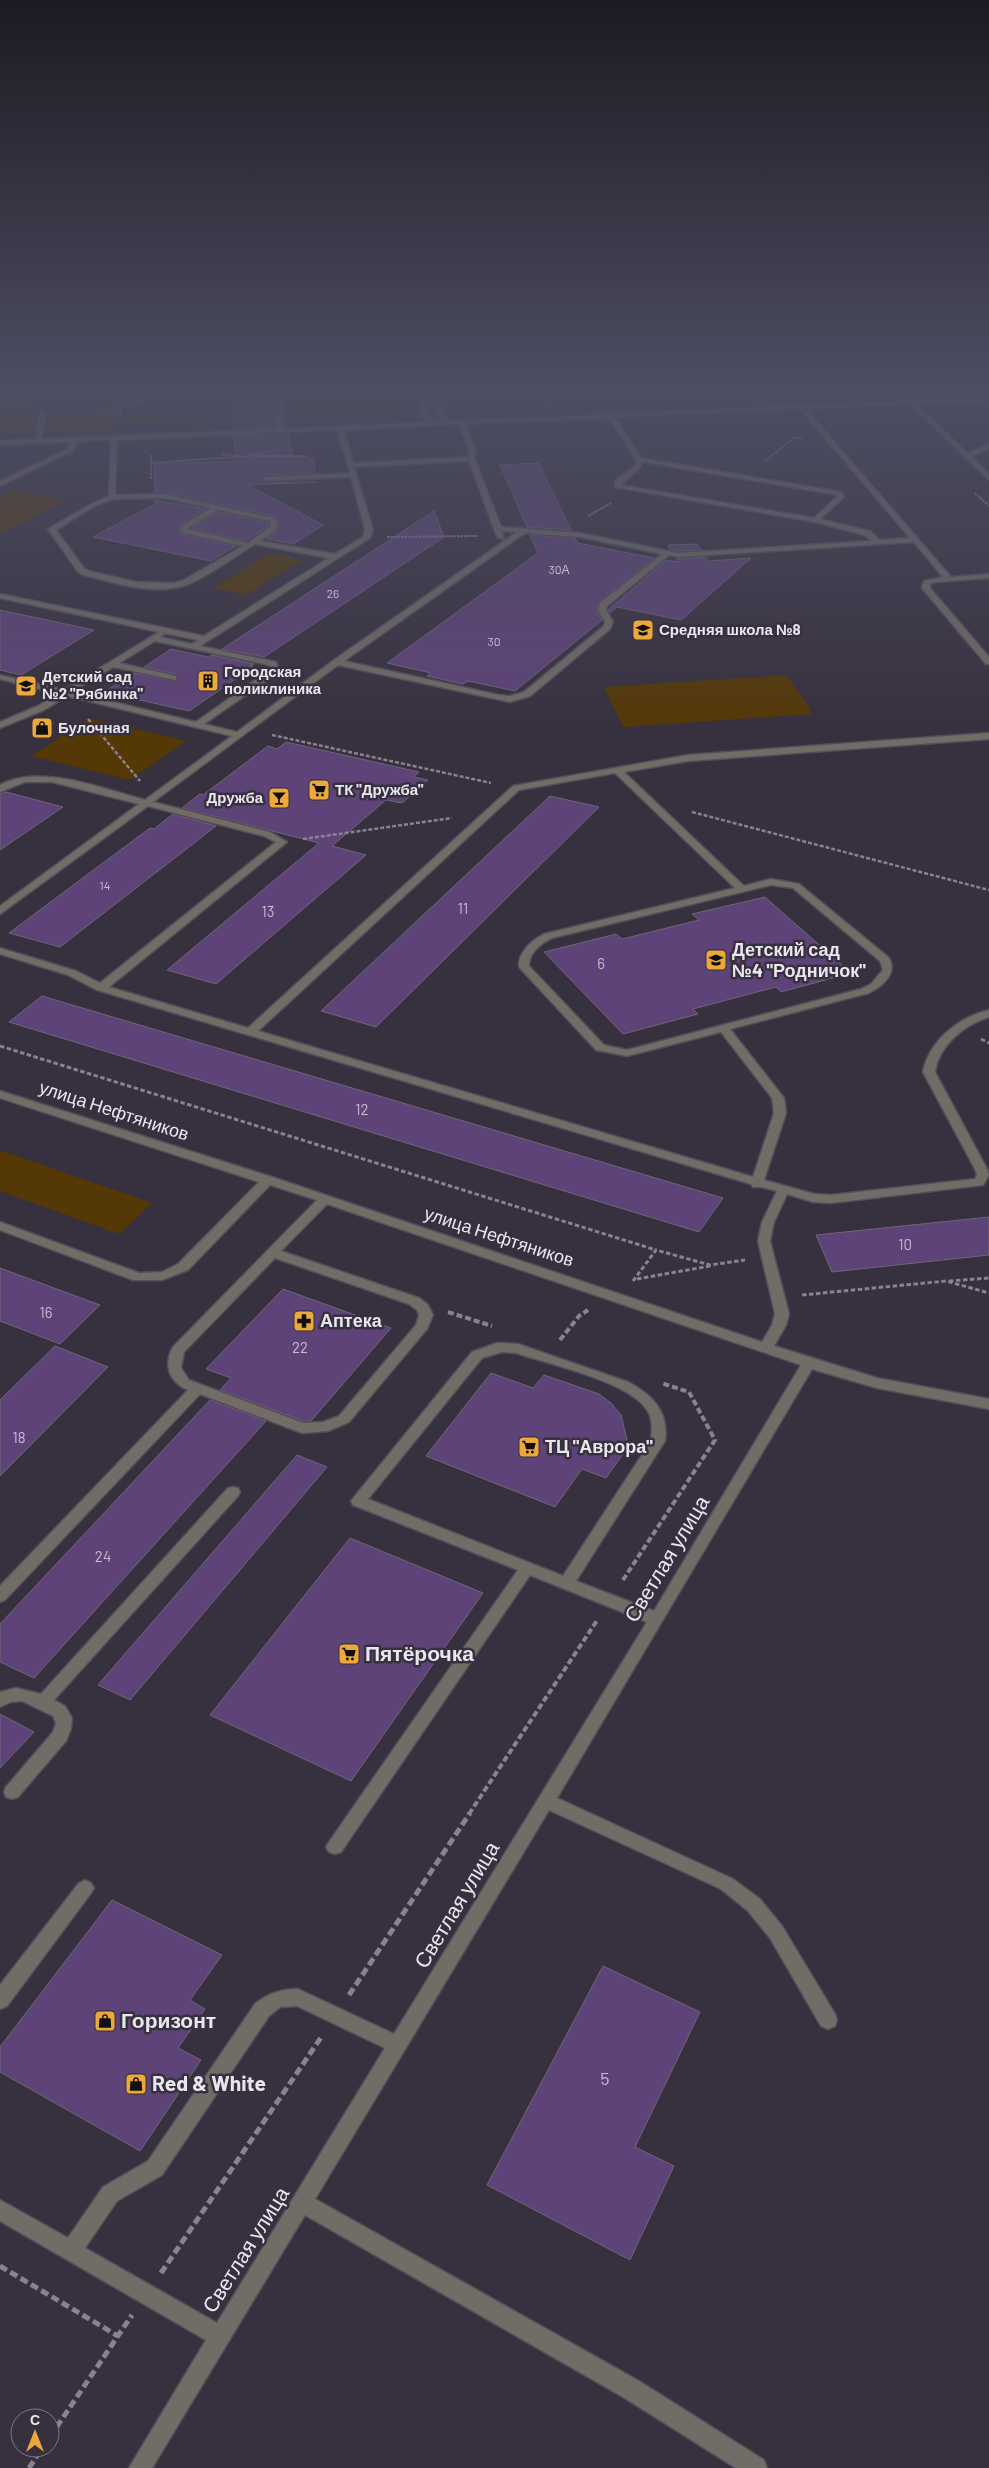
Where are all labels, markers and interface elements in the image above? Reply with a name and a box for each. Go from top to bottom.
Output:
house number: 30А [549,562,569,576]
house number: 26 [327,586,339,600]
school or university icon: Средняя школа №8 [631,618,655,642]
place label: Средняя школа №8 [659,620,801,638]
house number: 30 [488,634,500,648]
place label: Городская поликлиника [224,662,322,697]
place label: Детский сад №2 "Рябинка" [42,667,143,702]
building icon: Городская поликлиника [196,669,220,693]
school or university icon: Детский сад №2 "Рябинка" [14,674,38,698]
shop icon: Булочная [30,716,54,740]
place label: Булочная [58,718,130,736]
supermarket icon: ТК "Дружба" [307,778,331,802]
place label: ТК "Дружба" [335,780,424,798]
bar icon: Дружба [267,786,291,810]
place label: Дружба [207,788,264,806]
house number: 14 [100,878,110,892]
house number: 11 [458,899,468,917]
house number: 13 [262,902,274,920]
place label: Детский сад №4 "Родничок" [732,938,866,981]
school or university icon: Детский сад №4 "Родничок" [704,948,728,972]
house number: 6 [597,954,605,972]
street label: улица Нефтяников [37,1075,192,1145]
house number: 12 [355,1100,369,1118]
street label: улица Нефтяников [422,1201,577,1271]
house number: 10 [898,1235,912,1253]
house number: 16 [40,1303,52,1321]
pharmacy icon: Аптека [292,1309,316,1333]
place label: Аптека [320,1309,383,1331]
house number: 22 [292,1338,308,1356]
house number: 18 [12,1428,26,1446]
supermarket icon: ТЦ "Аврора" [517,1435,541,1459]
place label: ТЦ "Аврора" [545,1435,653,1457]
street label: Светлая улица [618,1490,714,1626]
house number: 24 [95,1547,111,1565]
place label: Пятёрочка [365,1640,474,1665]
supermarket icon: Пятёрочка [337,1642,361,1666]
street label: Светлая улица [408,1836,504,1972]
place label: Горизонт [121,2007,216,2032]
shop icon: Горизонт [93,2009,117,2033]
house number: 5 [600,2067,610,2089]
place label: Red & White [152,2070,266,2095]
shop icon: Red & White [124,2072,148,2096]
street label: Светлая улица [196,2181,294,2317]
north arrow [10,2408,60,2458]
text: С [30,2411,40,2428]

